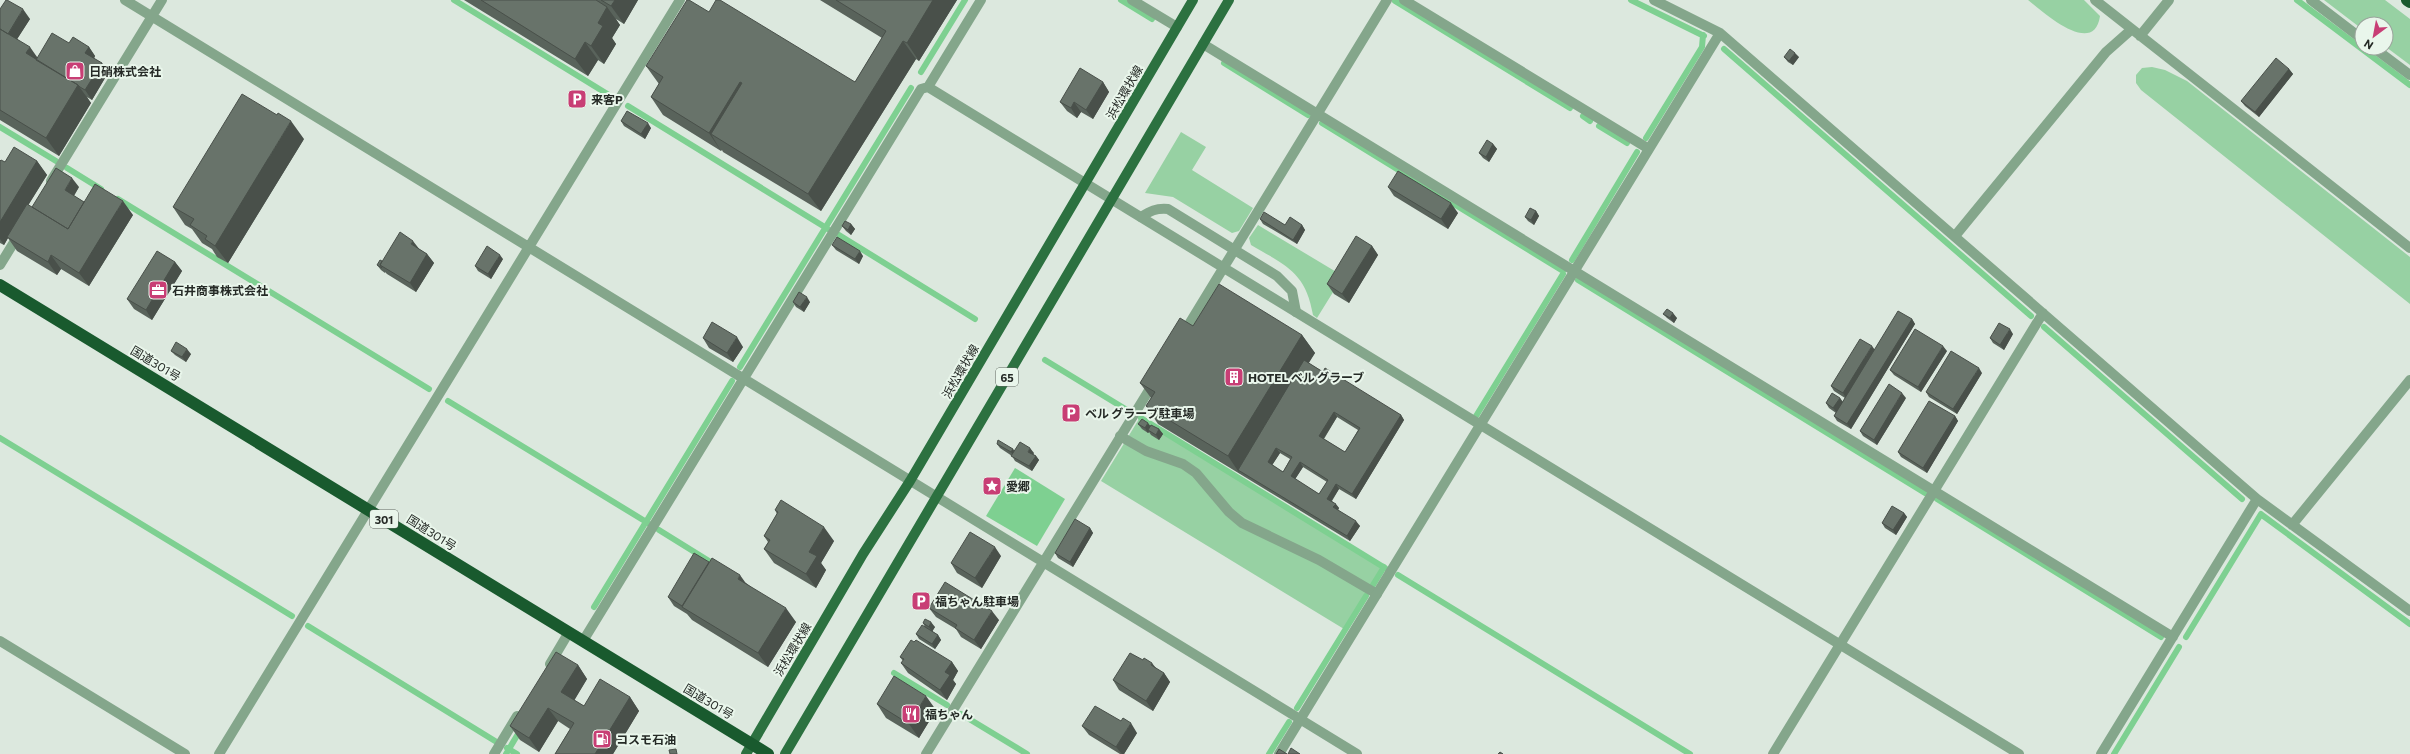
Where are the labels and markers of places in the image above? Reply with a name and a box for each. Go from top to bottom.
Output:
shop icon: 日硝株式会社 [64,60,86,82]
place label: 日硝株式会社 [89,64,161,78]
parking icon: 来客P [566,88,588,110]
place label: 来客P [591,92,623,106]
office icon: 石井商事株式会社 [147,279,169,301]
place label: 石井商事株式会社 [172,283,268,297]
building icon: HOTEL ベル グラーブ [1223,366,1245,388]
place label: HOTEL ベル グラーブ [1248,370,1364,384]
parking icon: ベル グラーブ駐車場 [1060,402,1082,424]
place label: ベル グラーブ駐車場 [1085,406,1195,420]
place icon: 愛郷 [981,475,1003,497]
place label: 愛郷 [1006,479,1030,493]
parking icon: 福ちゃん駐車場 [910,590,932,612]
place label: 福ちゃん駐車場 [935,594,1019,608]
restaurant icon: 福ちゃん [900,703,922,725]
place label: 福ちゃん [925,707,973,721]
fuel station icon: コスモ石油 [591,728,613,750]
place label: コスモ石油 [616,732,676,746]

